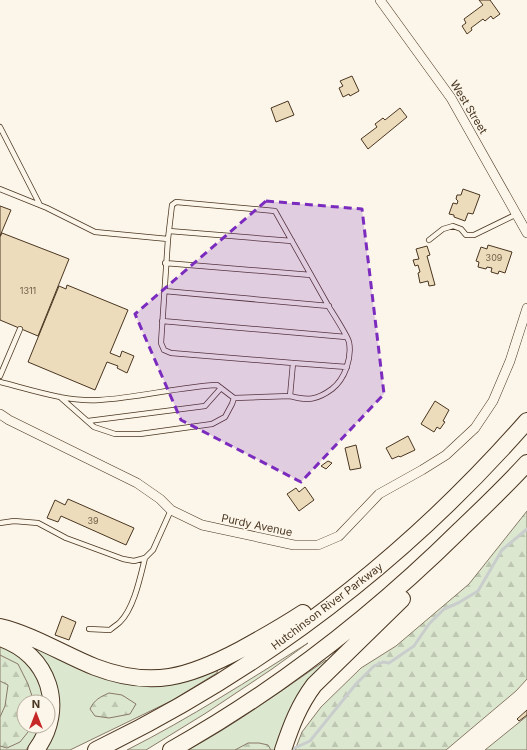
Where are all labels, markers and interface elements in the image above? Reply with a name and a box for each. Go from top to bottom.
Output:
street label: West Street [447,78,491,137]
house number: 309 [486,252,503,263]
house number: 1311 [20,285,36,296]
street label: Purdy Avenue [220,511,294,539]
house number: 39 [87,515,99,526]
street label: Hutchinson River Parkway [268,559,386,653]
north arrow [16,694,56,734]
text: N [32,697,40,711]

